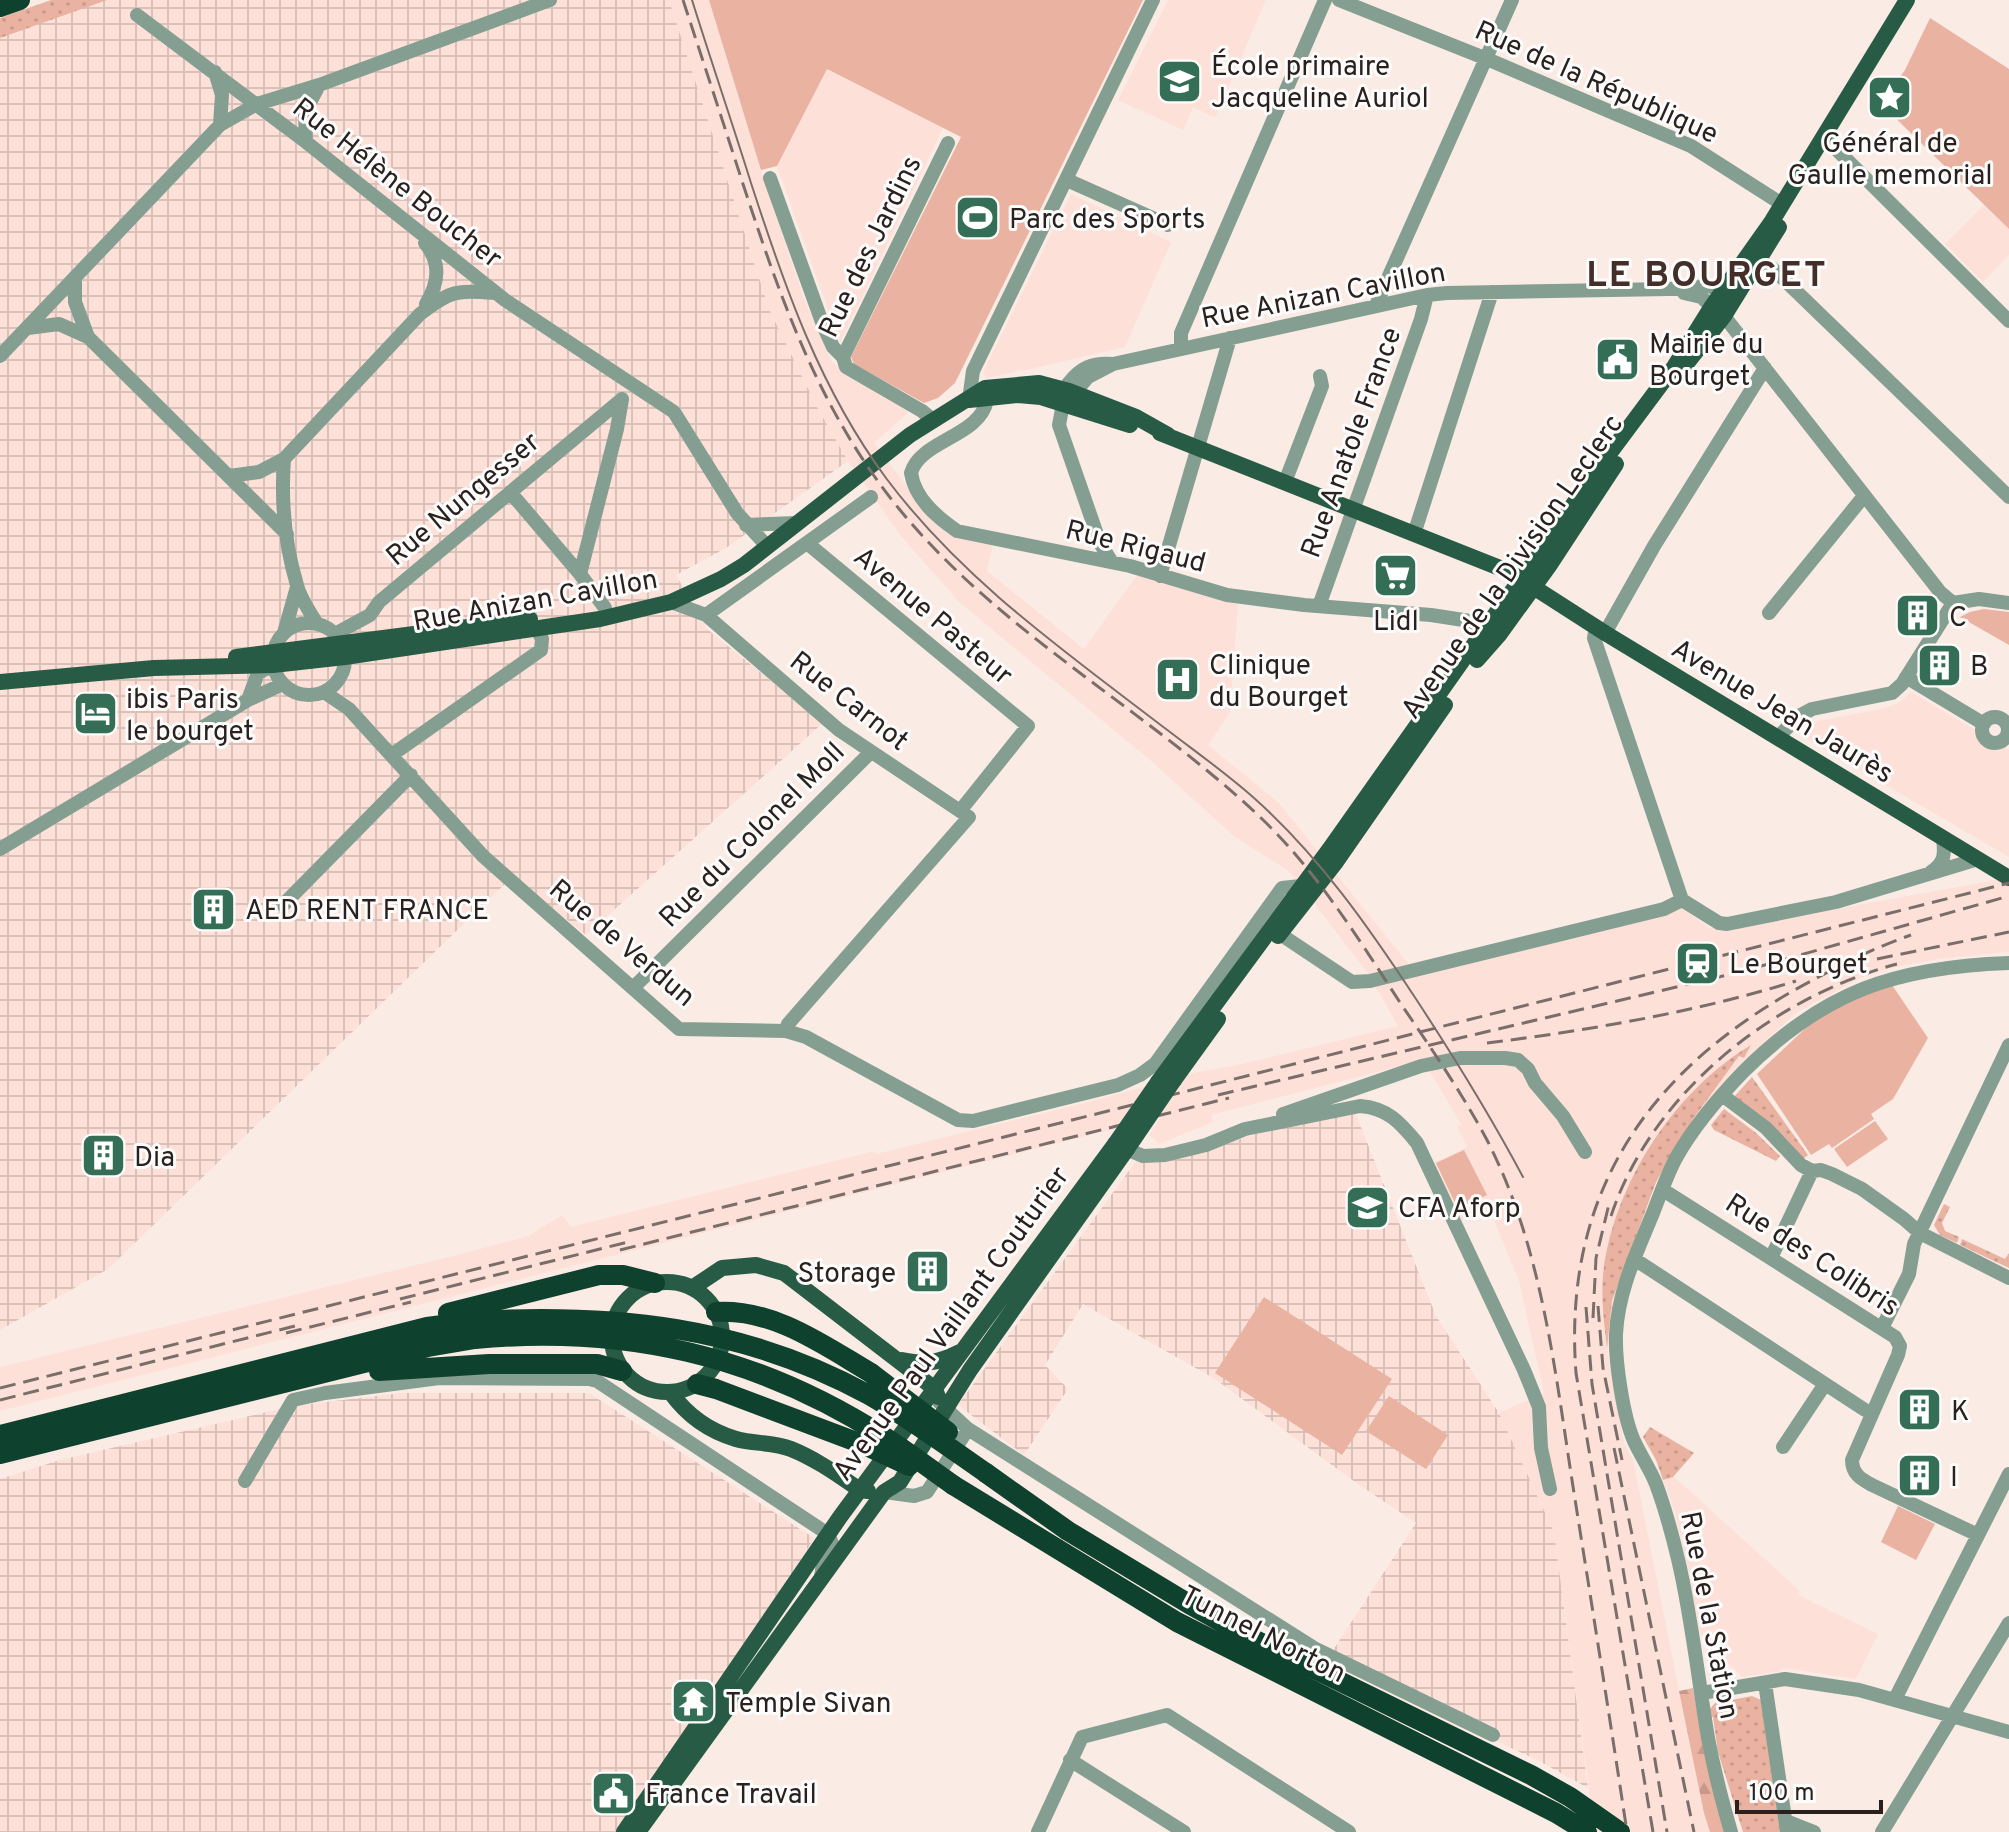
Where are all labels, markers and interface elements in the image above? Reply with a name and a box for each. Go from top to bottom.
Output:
street label: Rue de la République [1468,14,1723,154]
place label: École primaire Jacqueline Auriol [1211,48,1429,118]
school or university icon: École primaire Jacqueline Auriol [1156,57,1204,105]
place icon: Général de Gaulle memorial [1866,73,1914,121]
street label: Rue Hélène Boucher [284,91,508,278]
place label: Général de Gaulle memorial [1787,127,1993,195]
street label: Rue des Jardins [812,150,931,344]
sports icon: Parc des Sports [954,194,1002,242]
place label: Parc des Sports [1009,203,1205,239]
district label: LE BOURGET [1586,254,1828,300]
street label: Rue Anizan Cavillon [1198,256,1449,338]
street label: Rue Anatole France [1294,323,1411,563]
place label: Mairie du Bourget [1649,328,1764,396]
public building icon: Mairie du Bourget [1594,335,1642,383]
street label: Avenue de la Division Leclerc [1394,408,1633,727]
street label: Rue Nungesser [380,425,548,575]
street label: Rue Rigaud [1061,513,1209,583]
street label: Avenue Pasteur [845,540,1019,694]
supermarket icon: Lidl [1372,552,1420,600]
street label: Rue Anizan Cavillon [410,563,661,641]
building icon: C [1894,592,1942,640]
place label: C [1949,601,1967,637]
place label: Lidl [1373,605,1419,641]
street label: Avenue Jean Jaurès [1664,632,1899,793]
building icon: B [1915,641,1963,689]
street label: Rue Carnot [781,645,915,760]
place label: Clinique du Bourget [1209,649,1348,717]
place label: B [1970,650,1988,686]
hospital icon: Clinique du Bourget [1154,656,1202,704]
place label: ibis Paris le bourget [126,683,254,751]
hotel icon: ibis Paris le bourget [71,690,119,738]
street label: Rue du Colonel Moll [653,736,854,937]
street label: Rue de Verdun [540,873,702,1016]
building icon: AED RENT FRANCE [190,885,238,933]
place label: AED RENT FRANCE [245,894,489,930]
station icon: Le Bourget [1674,939,1722,987]
place label: Le Bourget [1729,948,1868,984]
building icon: Dia [79,1132,127,1180]
place label: Dia [134,1141,175,1177]
street label: Avenue Paul Vaillant Couturier [826,1160,1079,1489]
school or university icon: CFA Aforp [1343,1183,1391,1231]
street label: Rue des Colibris [1717,1187,1905,1326]
place label: CFA Aforp [1398,1192,1521,1228]
building icon: Storage [903,1248,951,1296]
place label: Storage [798,1257,896,1293]
building icon: K [1896,1386,1944,1434]
place label: K [1951,1395,1969,1431]
building icon: I [1895,1452,1943,1500]
place label: I [1950,1461,1958,1497]
street label: Rue de la Station [1670,1509,1746,1723]
street label: Tunnel Norton [1174,1579,1351,1693]
temple icon: Temple Sivan [670,1678,718,1726]
place label: Temple Sivan [725,1687,892,1723]
scale bar [1737,1764,1881,1814]
public building icon: France Travail [590,1769,638,1817]
place label: France Travail [645,1778,817,1814]
text: 100 m [1749,1779,1815,1809]

